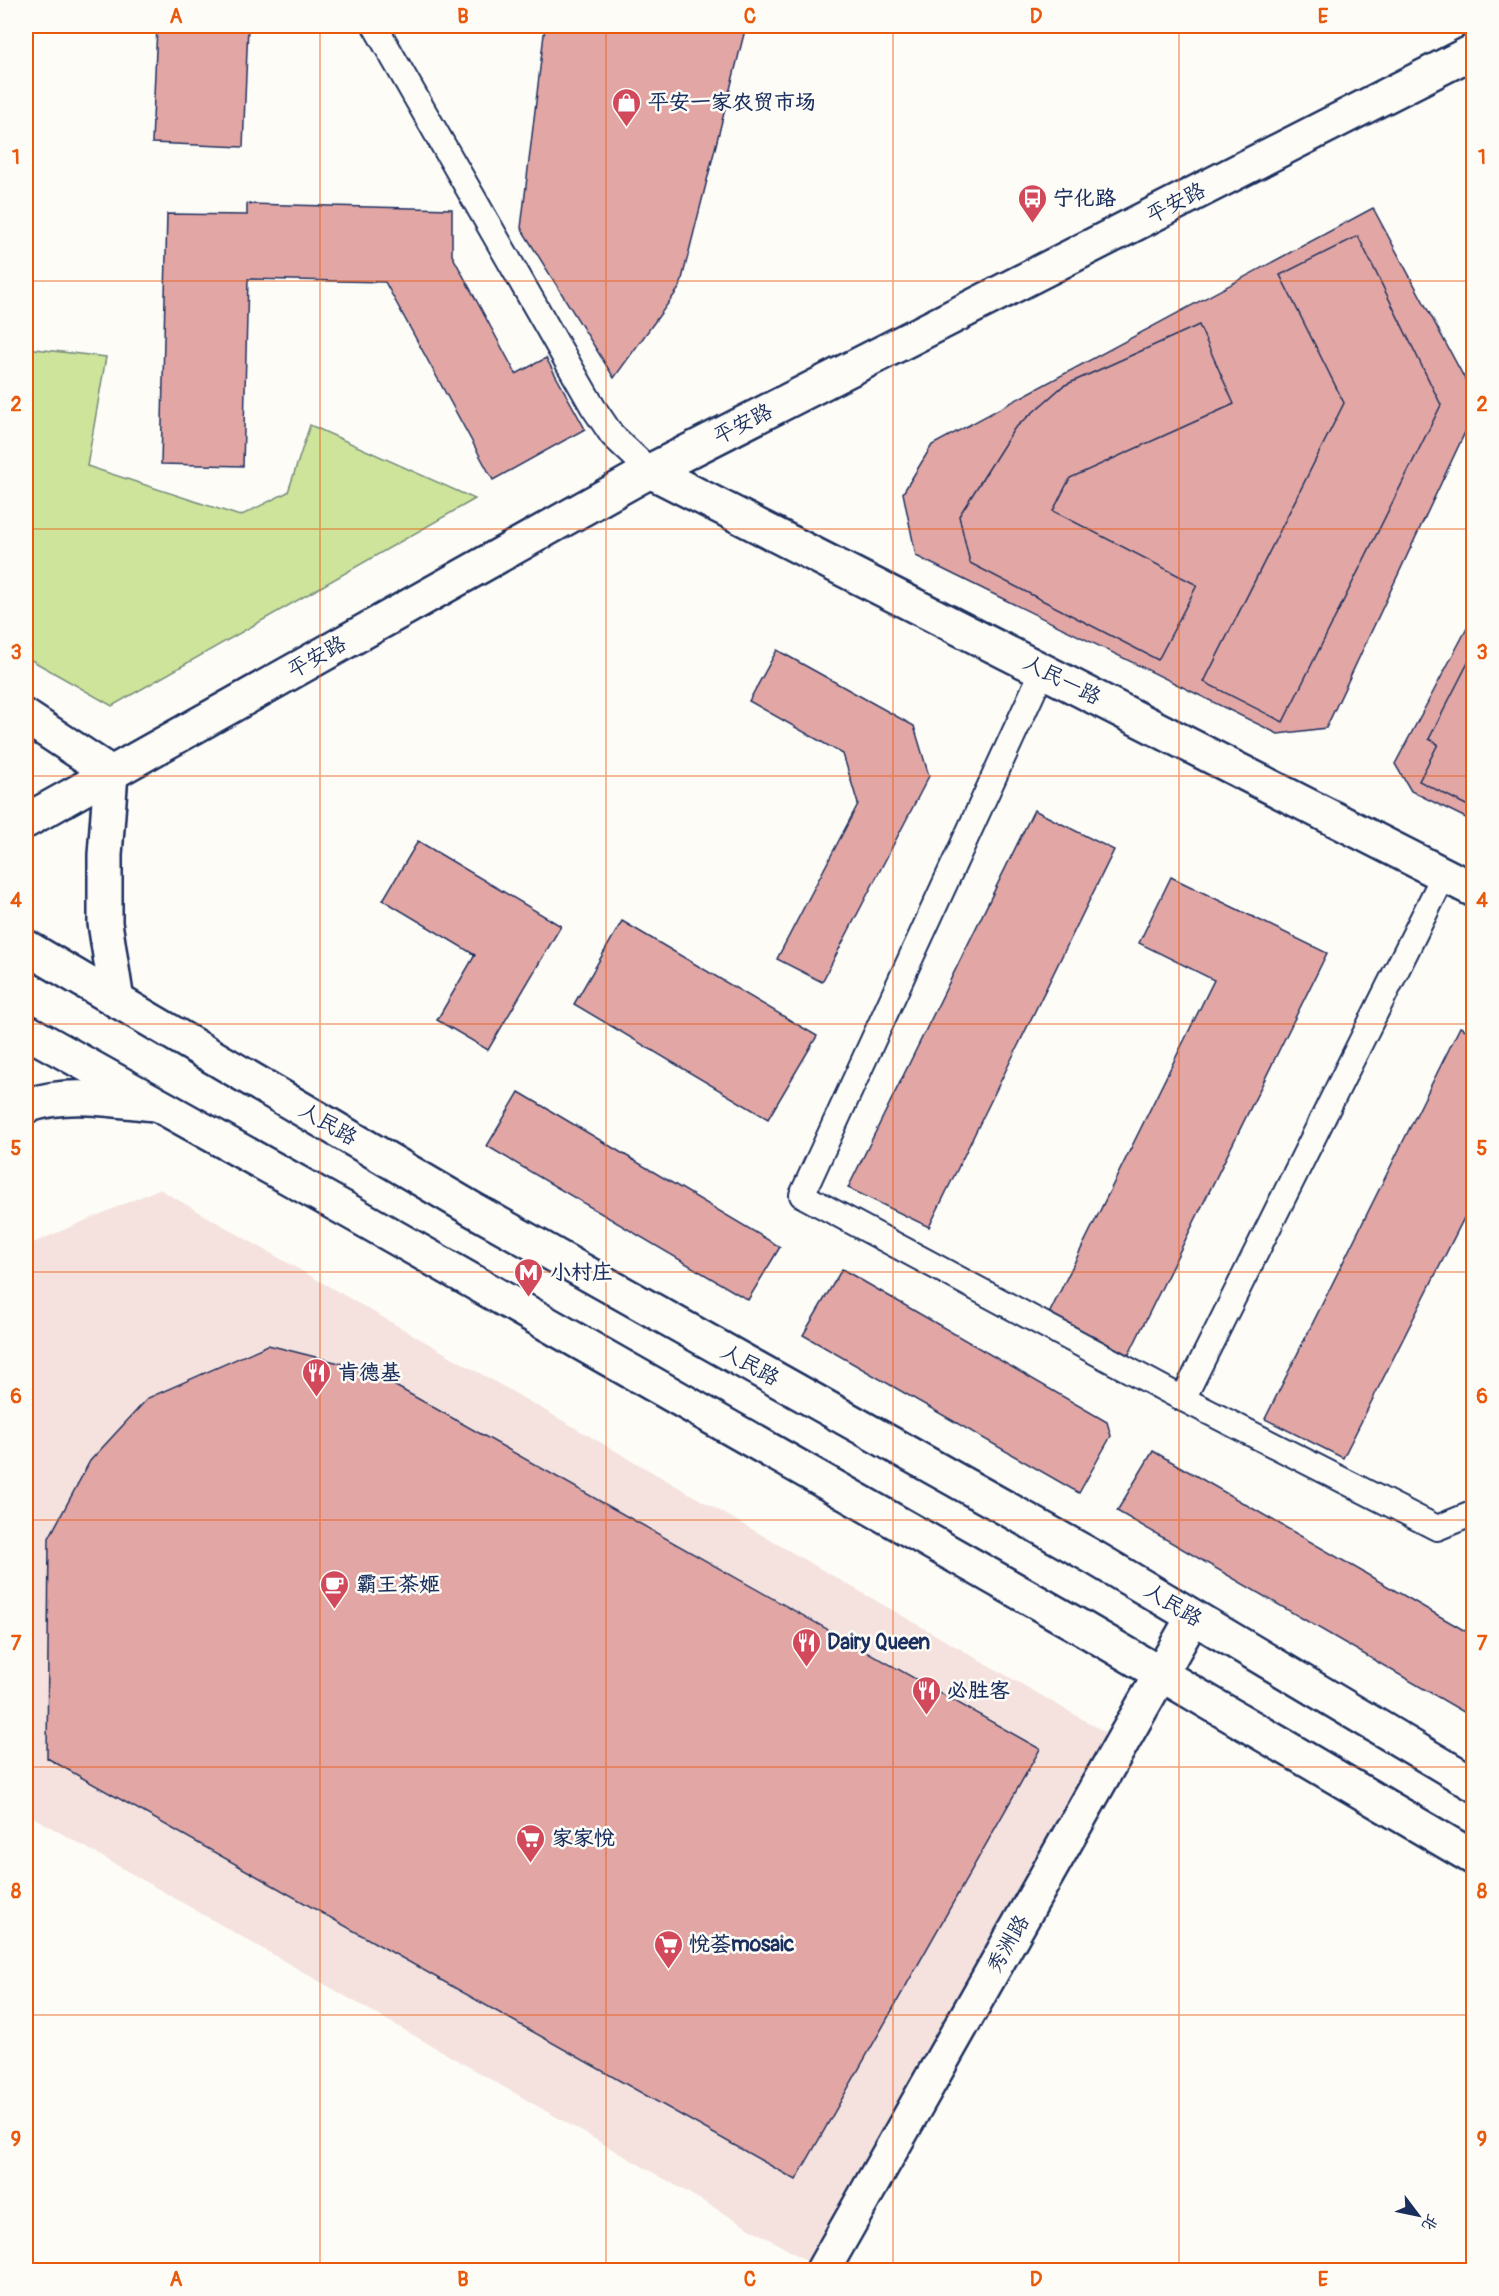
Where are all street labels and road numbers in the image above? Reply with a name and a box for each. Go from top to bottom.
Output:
street label: 平安路 [1142,177,1210,229]
street label: 平安路 [709,398,777,450]
street label: 平安路 [283,630,351,684]
street label: 人民一路 [1018,649,1106,711]
street label: 人民路 [294,1097,362,1151]
street label: 人民路 [716,1338,784,1392]
street label: 人民路 [1139,1577,1207,1633]
street label: 秀洲路 [981,1910,1035,1978]

